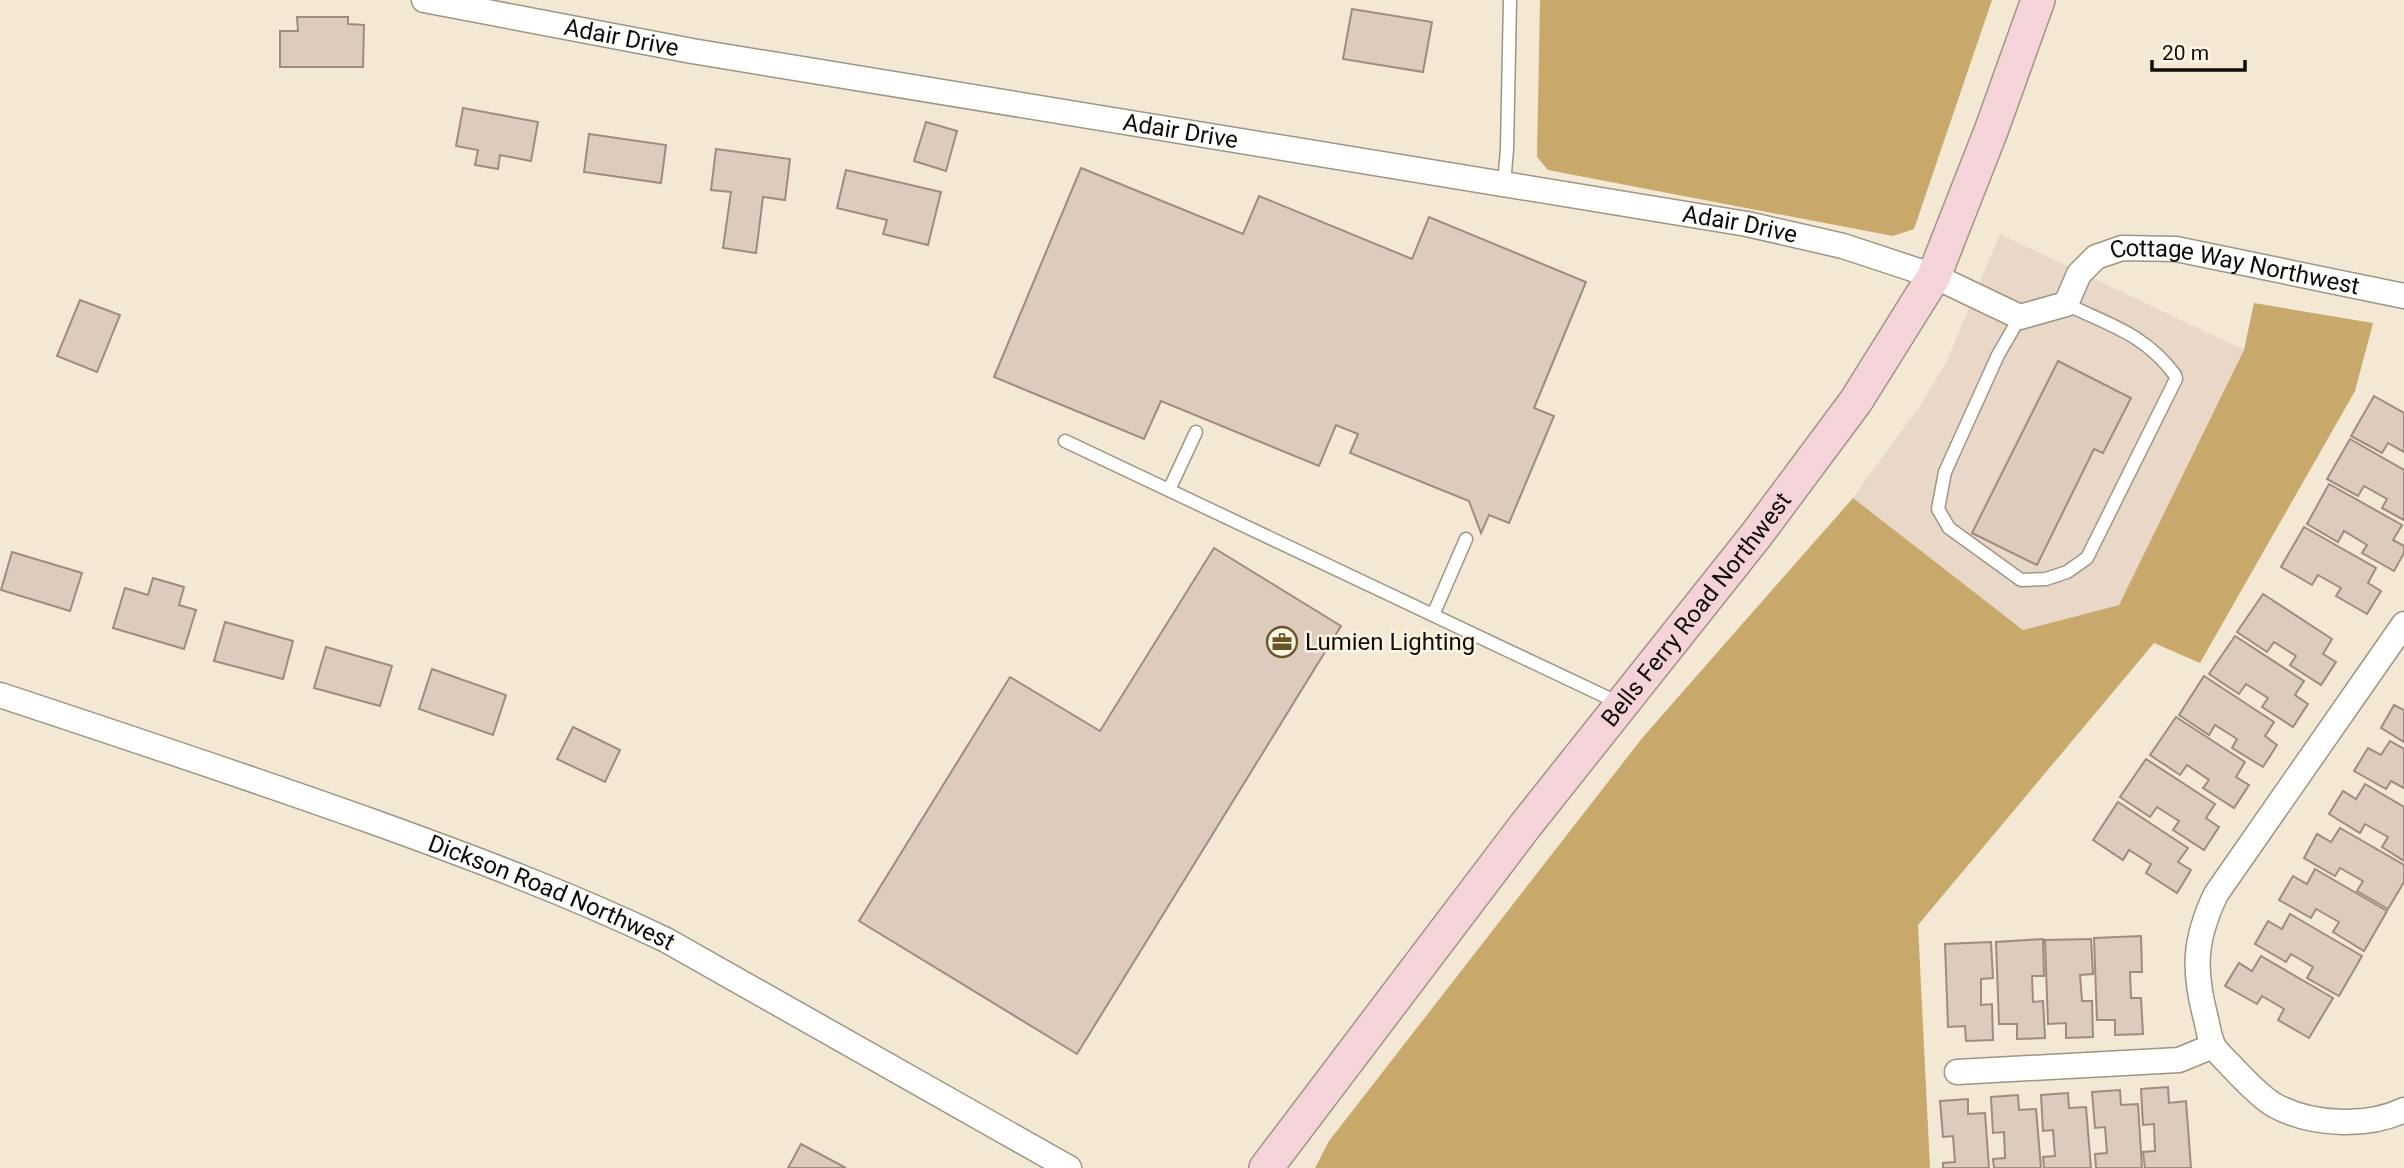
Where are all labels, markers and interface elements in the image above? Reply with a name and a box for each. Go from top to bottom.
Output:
street label: Adair Drive [562,13,681,62]
scale bar [2152,28,2245,72]
text: 20 m [2162,41,2209,65]
street label: Adair Drive [1121,108,1240,154]
street label: Adair Drive [1681,200,1800,249]
street label: Cottage Way Northwest [2106,234,2362,300]
street label: Bells Ferry Road Northwest [1596,487,1797,732]
office icon: Lumien Lighting [1265,625,1299,659]
place label: Lumien Lighting [1305,628,1475,656]
street label: Dickson Road Northwest [424,829,680,956]

